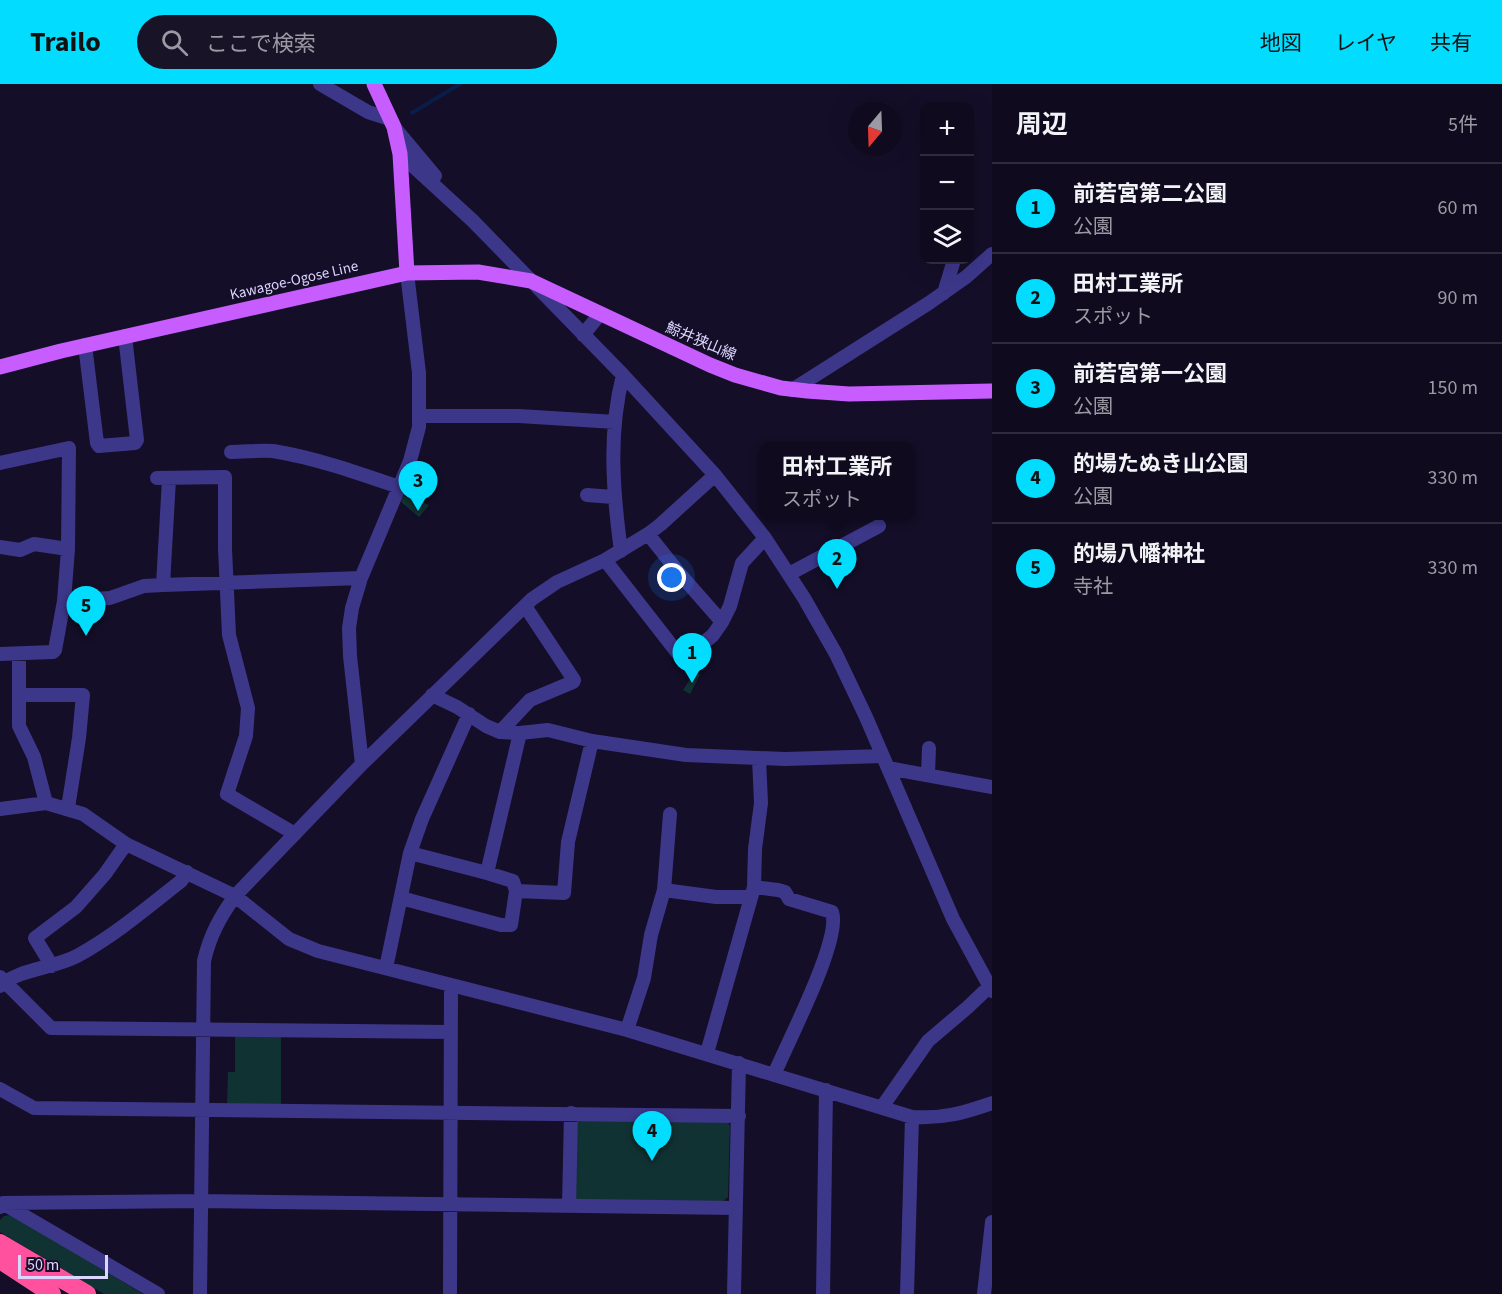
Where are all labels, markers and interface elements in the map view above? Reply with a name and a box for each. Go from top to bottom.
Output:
search box [137,15,557,69]
text: Trailo [30,22,101,62]
icon: search [158,26,191,59]
text: ここで検索 [206,28,316,60]
text: 地図 [1260,28,1302,58]
text: レイヤ [1335,28,1397,58]
text: 共有 [1430,28,1472,58]
north arrow [848,102,902,156]
map controls [920,102,974,264]
button: + [920,102,974,156]
text: 周辺 [1016,106,1068,143]
text: 5件 [1448,111,1478,139]
button: − [920,156,974,210]
text: 前若宮第二公園 [1073,178,1227,210]
text: 1 [1030,194,1041,222]
text: 60 m [1438,194,1478,222]
button: layers [920,210,974,264]
text: 公園 [1073,213,1113,241]
street label: Kawagoe-Ogose Line [228,256,360,305]
text: 田村工業所 [1073,268,1183,300]
text: 2 [1030,284,1041,312]
text: 90 m [1438,284,1478,312]
text: スポット [1073,303,1153,331]
street label: 鯨井狭山線 [662,317,739,366]
text: 前若宮第一公園 [1073,358,1227,390]
text: 3 [1030,374,1041,402]
text: 150 m [1428,374,1478,402]
text: 公園 [1073,393,1113,421]
popup [759,442,915,520]
text: 的場たぬき山公園 [1073,448,1249,480]
text: 田村工業所 [782,451,892,483]
pin: 3 [398,462,438,511]
text: 4 [1030,464,1041,492]
text: 330 m [1428,464,1478,492]
text: 公園 [1073,483,1113,511]
text: スポット [782,486,862,514]
text: 的場八幡神社 [1073,538,1205,570]
pin: 2 [818,540,856,589]
text: 5 [1030,554,1041,582]
text: 330 m [1428,554,1478,582]
your location [657,563,686,592]
text: 寺社 [1073,573,1113,601]
pin: 5 [66,586,106,636]
pin: 1 [672,634,712,683]
pin: 4 [632,1112,672,1161]
scale bar [18,1252,108,1280]
text: 50 m [27,1254,59,1276]

